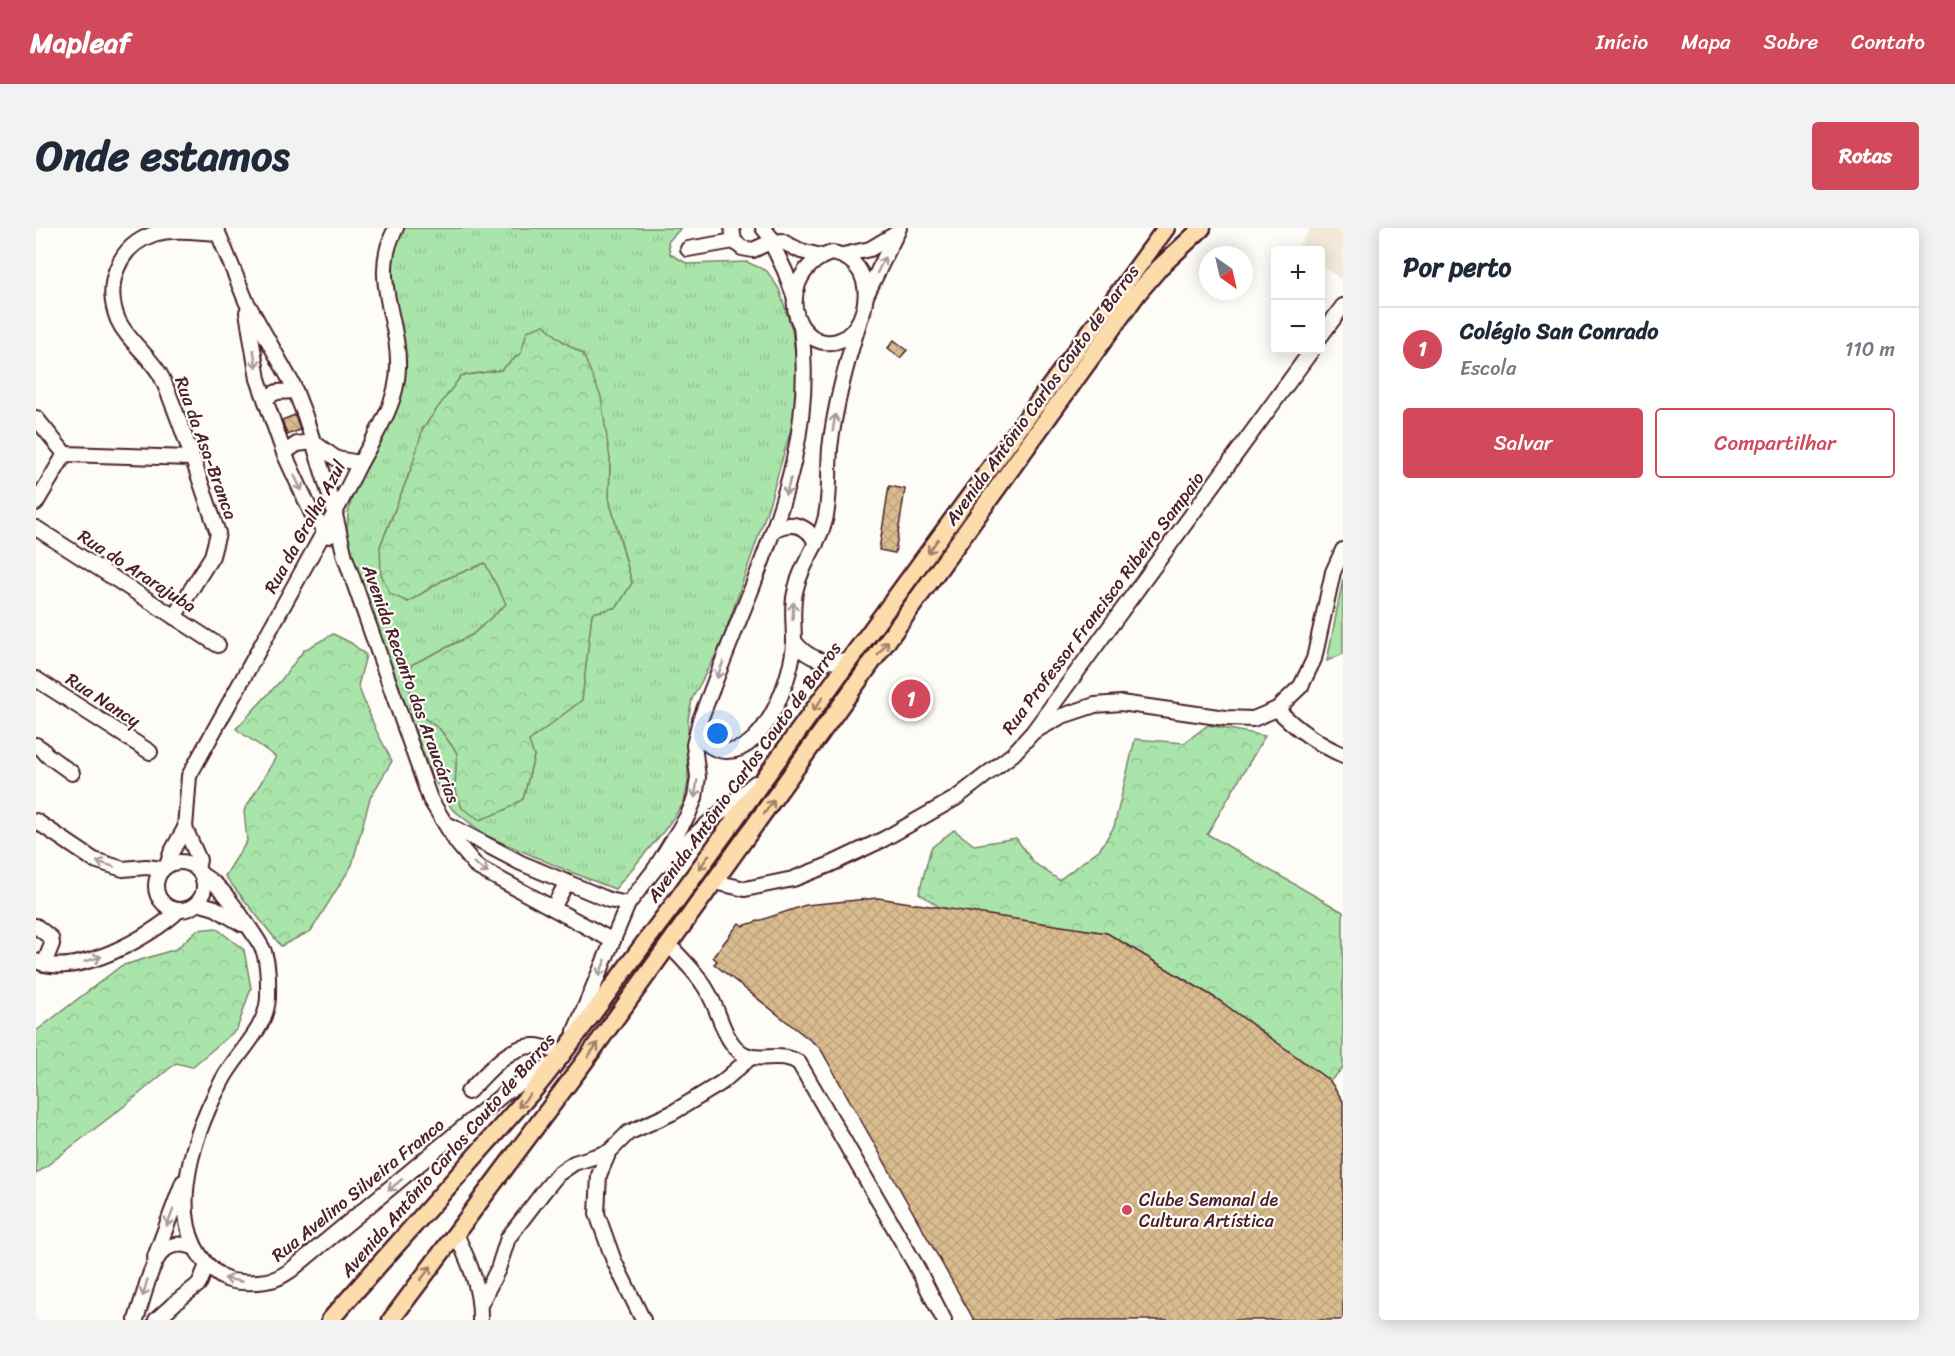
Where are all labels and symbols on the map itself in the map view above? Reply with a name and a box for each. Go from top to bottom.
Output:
north arrow [1199,246,1253,300]
one-way arrow [876,256,888,274]
street label: Avenida Antônio Carlos Couto de Barros [936,257,1148,533]
one-way arrow [249,349,260,369]
street label: Rua da Asa-Branca [165,372,247,524]
one-way arrow [829,414,840,433]
street label: Rua da Gralha Azul [255,454,355,600]
street label: Rua Professor Francisco Ribeiro Sampaio [993,465,1213,741]
one-way arrow [292,474,304,492]
one-way arrow [782,477,793,496]
street label: Rua do Ararajuba [71,521,203,621]
one-way arrow [927,537,939,553]
street label: Avenida Recanto das Araucárias [352,559,469,809]
one-way arrow [788,601,799,621]
street label: Avenida Antônio Carlos Couto de Barros [638,634,850,910]
one-way arrow [876,641,889,657]
one-way arrow [713,660,724,679]
street label: Rua Nancy [59,664,148,737]
pin: 1 [892,676,930,722]
one-way arrow [812,695,824,711]
your location [703,719,732,748]
one-way arrow [691,779,702,799]
one-way arrow [763,799,775,815]
one-way arrow [698,853,710,869]
one-way arrow [96,858,115,869]
one-way arrow [472,862,488,874]
one-way arrow [83,953,102,964]
one-way arrow [596,958,607,976]
street label: Avenida Antônio Carlos Couto de Barros [332,1025,564,1286]
one-way arrow [587,1042,599,1058]
one-way arrow [517,1093,531,1108]
street label: Rua Avelino Silveira Franco [264,1110,452,1270]
one-way arrow [388,1178,403,1192]
place label: Clube Semanal de Cultura Artística [1139,1184,1278,1237]
marker: Clube Semanal de Cultura Artística [1120,1203,1134,1217]
one-way arrow [164,1208,175,1227]
one-way arrow [420,1266,432,1282]
one-way arrow [224,1274,243,1285]
one-way arrow [139,1278,150,1297]

